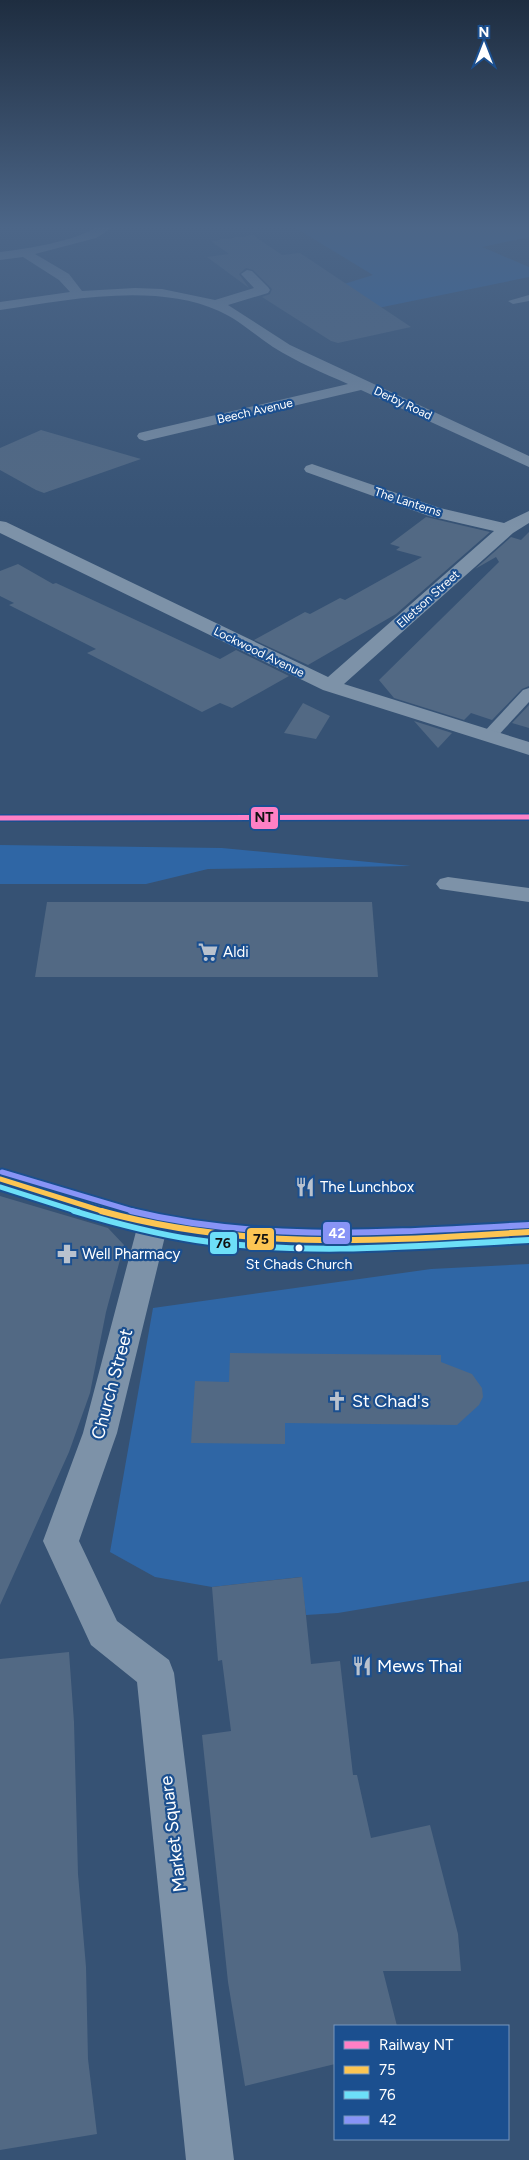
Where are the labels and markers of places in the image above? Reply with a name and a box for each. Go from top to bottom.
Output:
supermarket icon: Aldi [197,941,219,963]
place label: Aldi [223,943,249,961]
restaurant icon: The Lunchbox [294,1176,316,1198]
place label: The Lunchbox [320,1178,414,1196]
pharmacy icon: Well Pharmacy [56,1243,78,1265]
marker: St Chads Church [294,1243,304,1253]
place label: Well Pharmacy [82,1245,180,1263]
place label: St Chads Church [246,1256,352,1273]
church icon: St Chad's [326,1390,348,1412]
place label: St Chad's [352,1390,429,1412]
restaurant icon: Mews Thai [351,1655,373,1677]
place label: Mews Thai [377,1655,462,1677]

